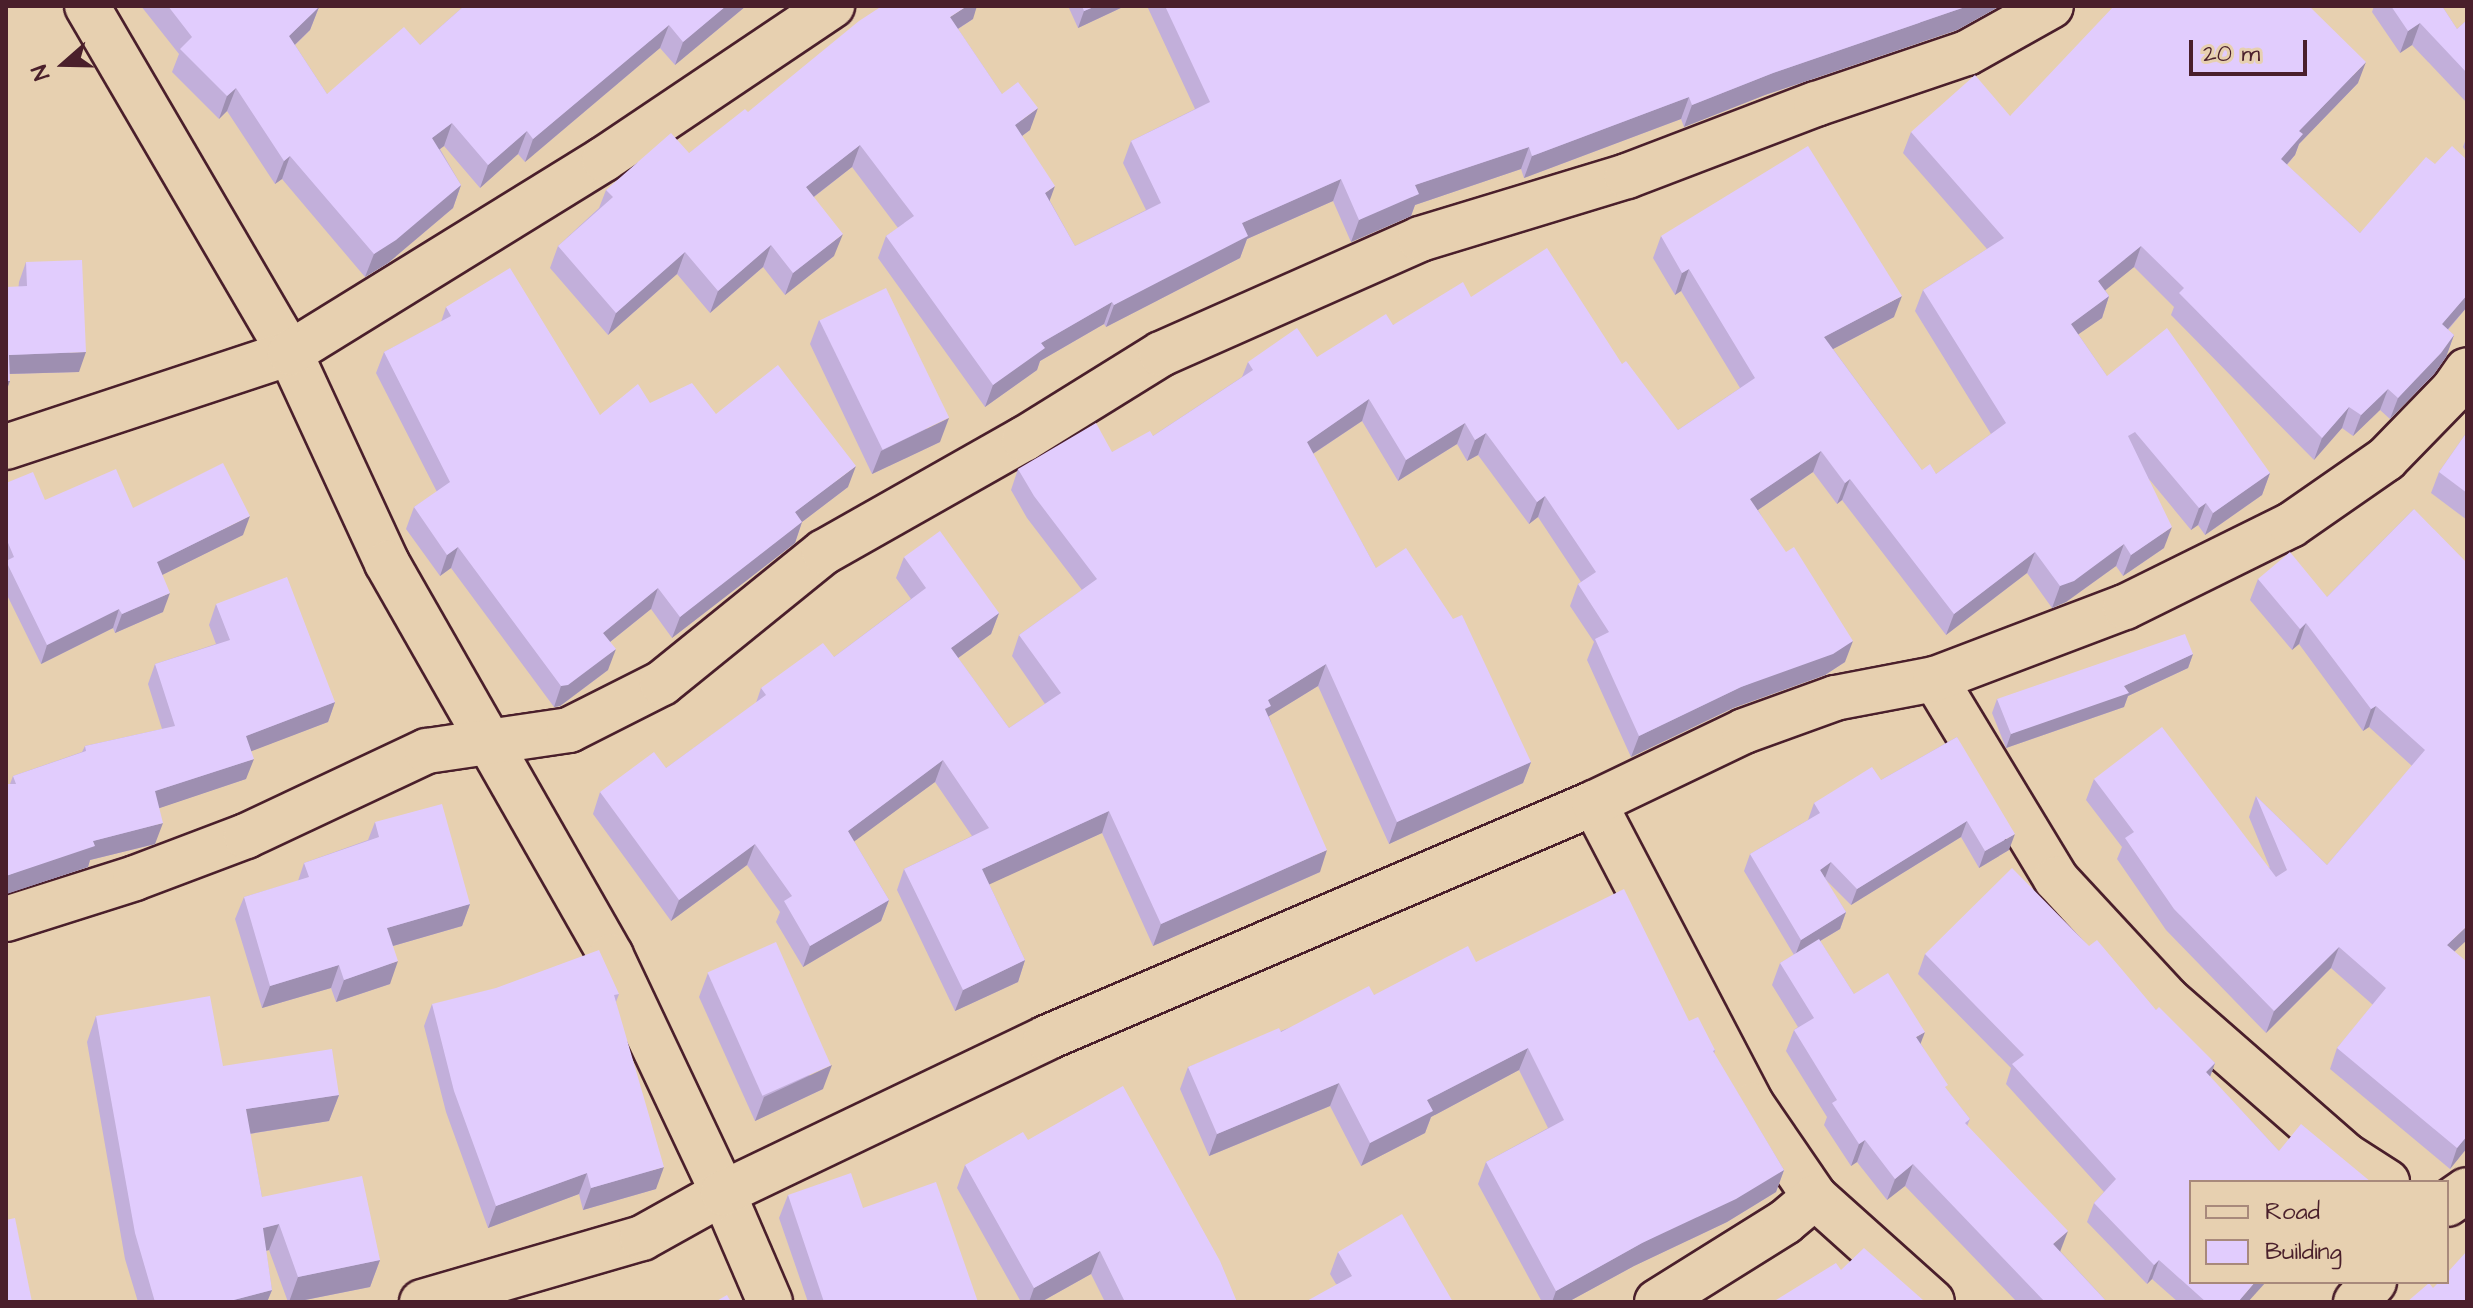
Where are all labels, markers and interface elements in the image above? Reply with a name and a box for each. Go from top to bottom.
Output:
north arrow [24,24,104,104]
scale bar [2193,24,2311,74]
text: 20 m [2203,37,2260,71]
text: N [24,61,58,84]
legend [2189,1180,2449,1284]
text: Road [2265,1195,2320,1229]
text: Building [2265,1235,2342,1269]

